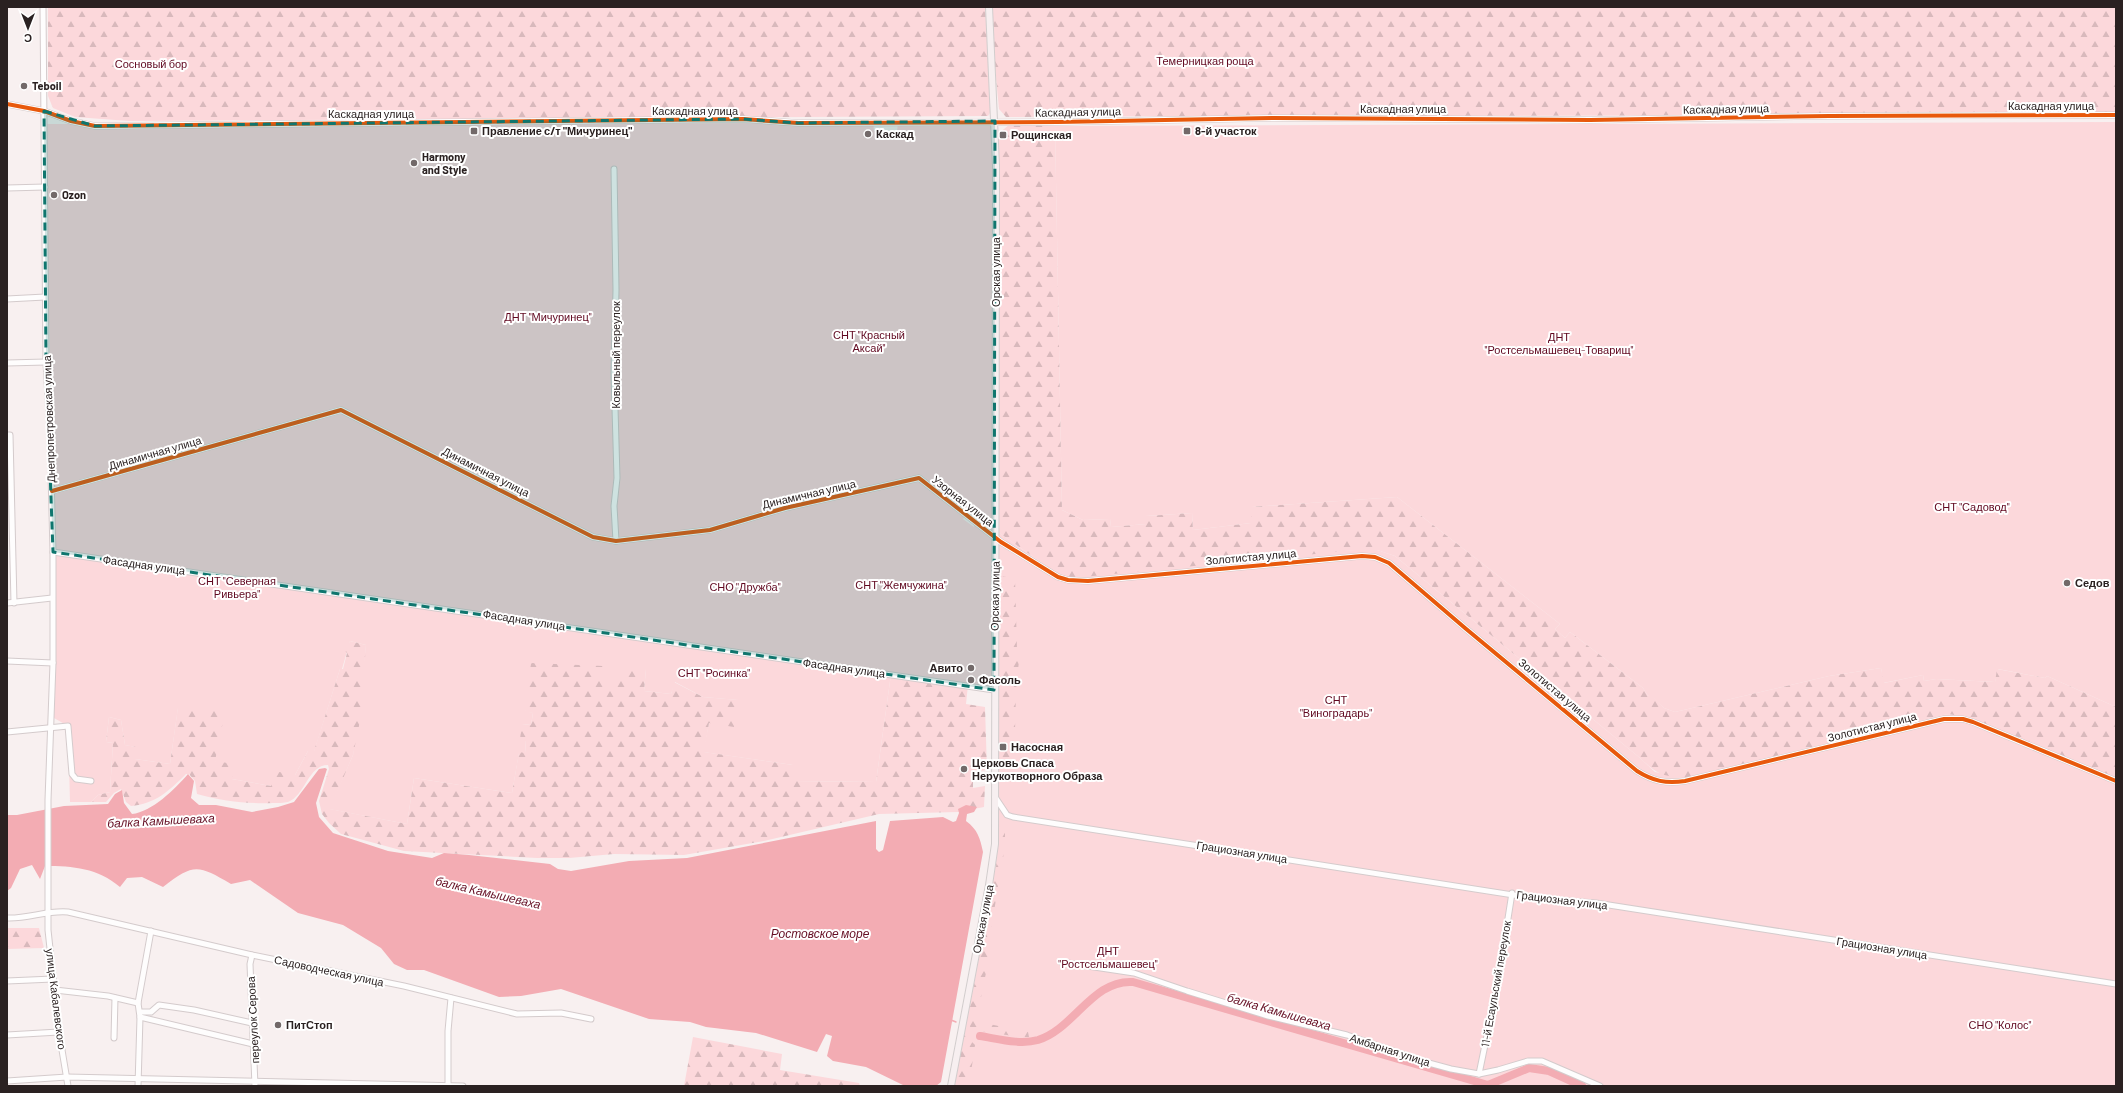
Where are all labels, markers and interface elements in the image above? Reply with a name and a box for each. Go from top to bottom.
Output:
north arrow [8,8,48,48]
text: С [24,32,32,45]
park label: Темерницкая роща [1156,54,1255,67]
park label: Сосновый бор [115,57,187,70]
place label: Teboil [32,79,62,92]
marker: Teboil [19,81,29,91]
street label: Каскадная улица [2008,99,2095,112]
street label: Каскадная улица [1683,101,1770,116]
street label: Каскадная улица [1360,102,1447,115]
street label: Каскадная улица [652,104,739,117]
street label: Каскадная улица [1035,104,1122,119]
street label: Каскадная улица [328,107,415,120]
place label: Правление с/т "Мичуринец" [482,124,632,137]
place label: 8-й участок [1195,124,1257,137]
marker: Правление с/т "Мичуринец" [469,126,479,136]
marker: 8-й участок [1182,126,1192,136]
place label: Каскад [876,127,914,140]
place label: Рощинская [1011,128,1072,141]
marker: Каскад [863,129,873,139]
marker: Рощинская [998,130,1008,140]
place label: Harmony and Style [422,150,467,176]
marker: Harmony and Style [409,158,419,168]
place label: Ozon [62,188,86,201]
marker: Ozon [49,190,59,200]
street label: Орская улица [989,236,1002,307]
street label: Ковыльный переулок [609,301,622,409]
park label: ДНТ "Мичуринец" [504,310,592,323]
park label: СНТ "Красный Аксай" [833,328,905,354]
park label: ДНТ "Ростсельмашевец-Товарищ" [1485,330,1634,356]
street label: Днепропетровская улица [40,354,57,483]
street label: Динамичная улица [107,433,204,472]
street label: Динамичная улица [441,444,533,499]
street label: Узорная улица [930,473,997,529]
street label: Динамичная улица [761,476,858,511]
park label: СНТ "Садовод" [1934,500,2010,513]
street label: Золотистая улица [1205,546,1298,567]
street label: Фасадная улица [102,552,187,577]
street label: Орская улица [987,560,1002,631]
park label: СНТ "Северная Ривьера" [198,574,276,600]
place label: Седов [2075,576,2110,589]
park label: СНТ "Жемчужина" [855,578,947,591]
marker: Седов [2062,578,2072,588]
park label: СНО "Дружба" [709,580,781,593]
street label: Фасадная улица [482,607,567,633]
street label: Фасадная улица [802,655,887,680]
street label: Золотистая улица [1516,655,1595,724]
place label: Авито [930,661,963,674]
marker: Авито [966,663,976,673]
park label: СНТ "Росинка" [678,666,750,679]
place label: Фасоль [979,673,1021,686]
marker: Фасоль [966,675,976,685]
park label: СНТ "Виноградарь" [1300,693,1372,719]
street label: Золотистая улица [1826,709,1918,744]
place label: Насосная [1011,740,1063,753]
marker: Насосная [998,742,1008,752]
place label: Церковь Спаса Нерукотворного Образа [972,756,1103,782]
marker: Церковь Спаса Нерукотворного Образа [959,764,969,774]
water label: балка Камышеваха [107,810,215,830]
street label: Грациозная улица [1196,838,1289,865]
water label: балка Камышеваха [434,873,542,911]
street label: Орская улица [969,883,996,954]
street label: Грациозная улица [1516,887,1609,912]
street label: 11-й Есаульский переулок [1478,919,1513,1048]
water label: Ростовское море [771,926,870,941]
street label: Грациозная улица [1836,934,1929,961]
park label: ДНТ "Ростсельмашевец" [1058,944,1158,970]
street label: улица Кабалевского [44,948,69,1050]
street label: Садоводческая улица [273,953,386,989]
street label: переулок Серова [244,975,261,1064]
water label: балка Камышеваха [1226,990,1333,1033]
place label: ПитСтоп [286,1018,333,1031]
park label: СНО "Колос" [1969,1018,2032,1031]
marker: ПитСтоп [273,1020,283,1030]
street label: Амбарная улица [1348,1030,1433,1069]

